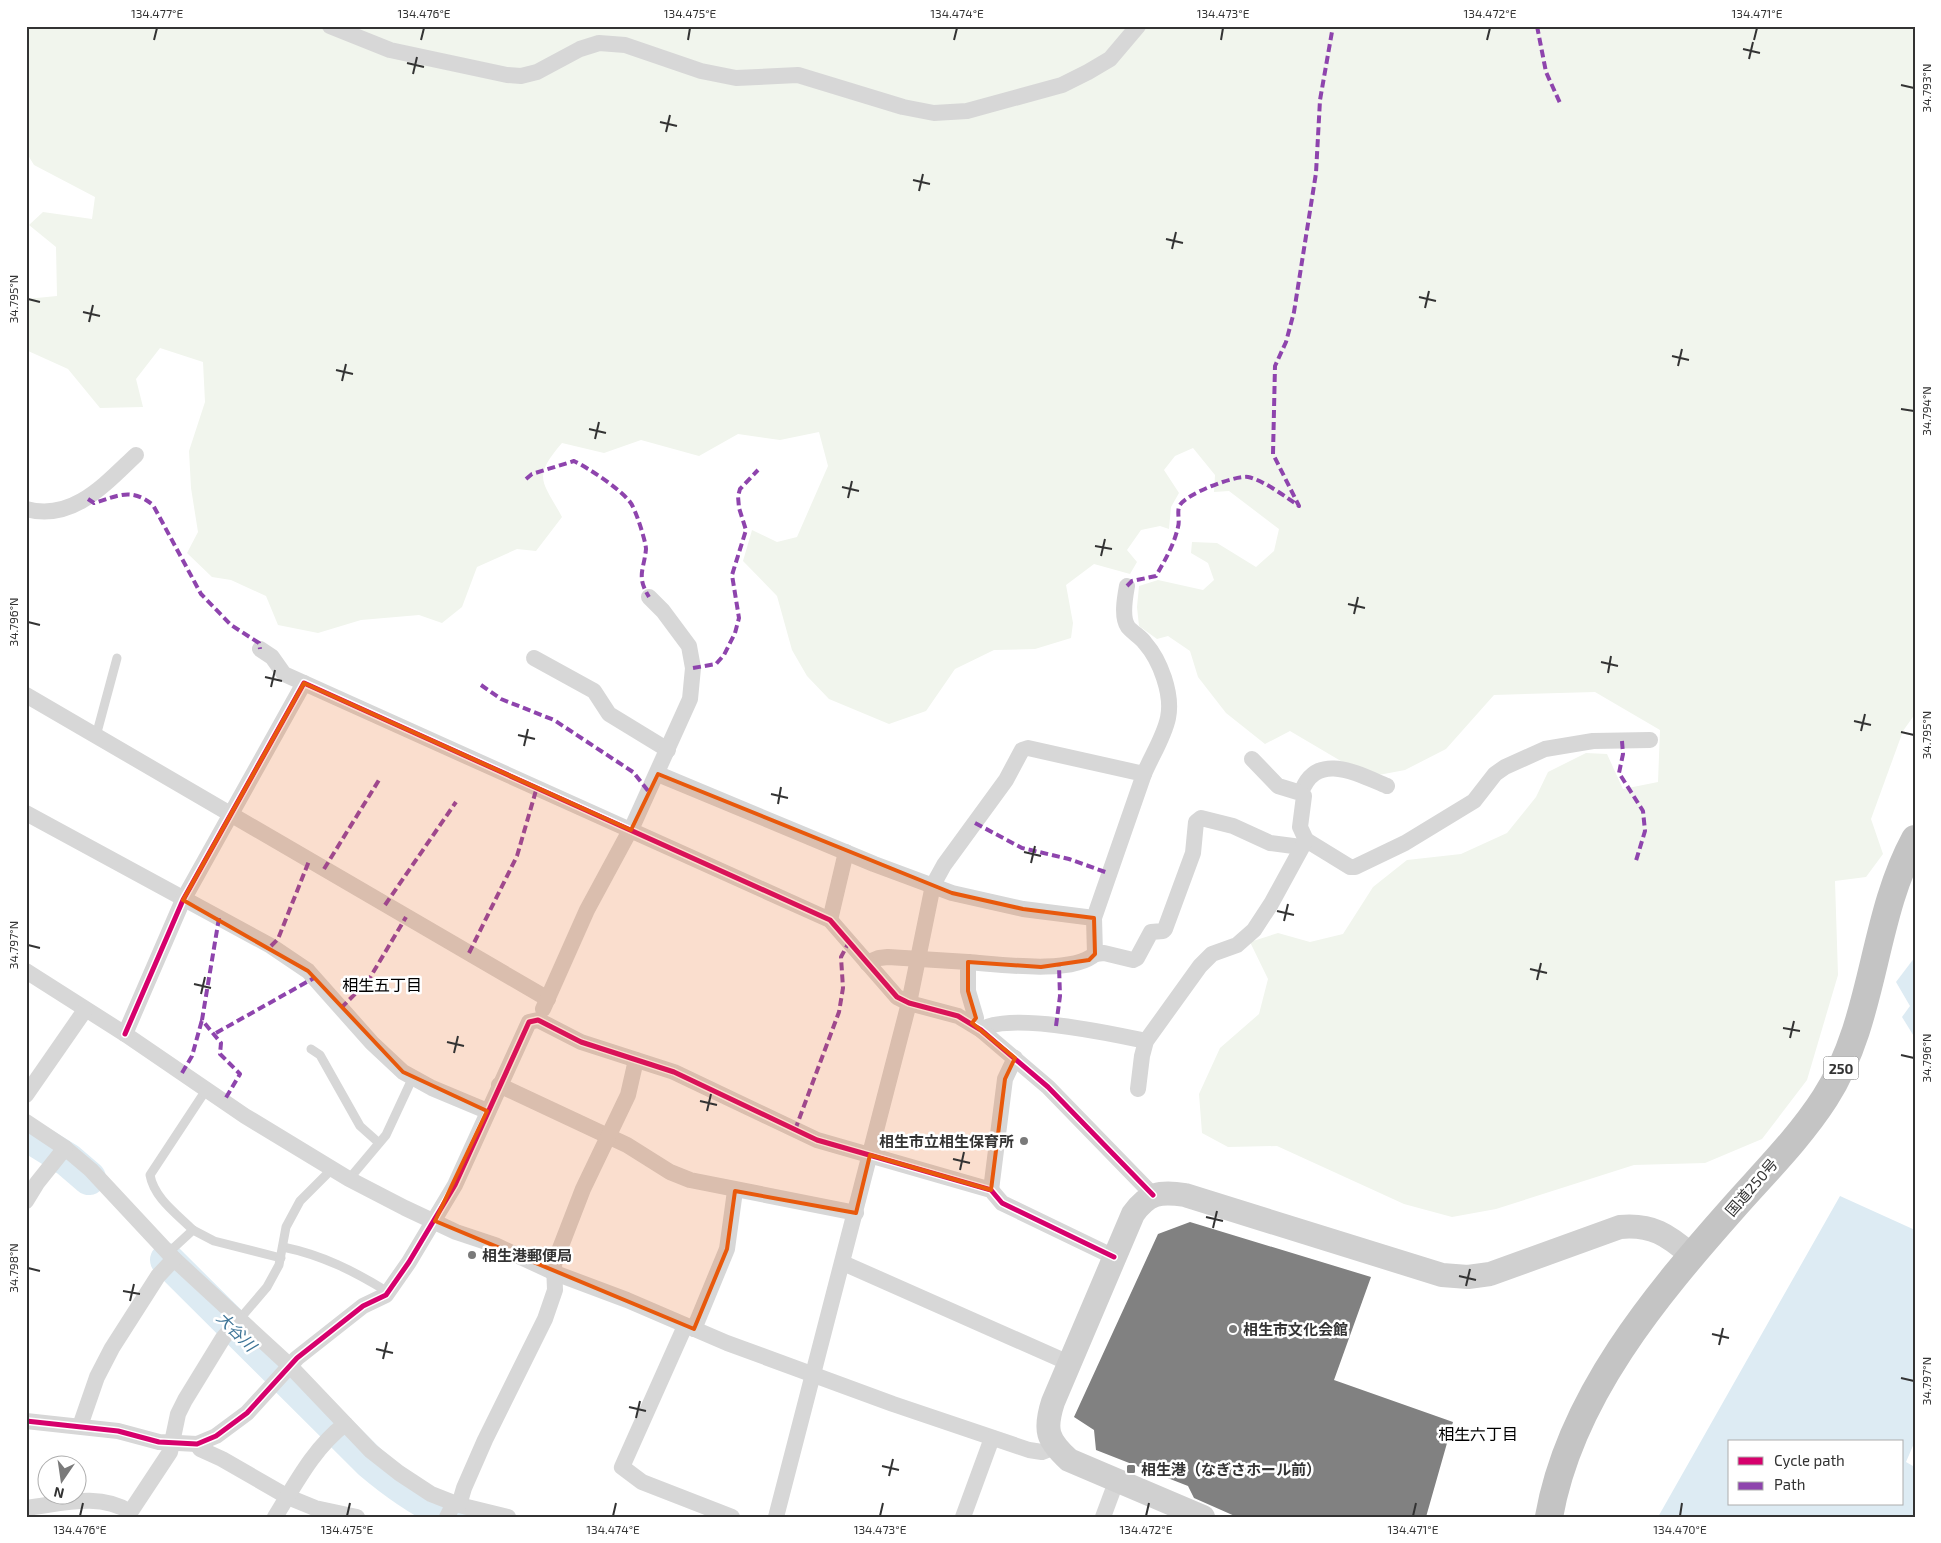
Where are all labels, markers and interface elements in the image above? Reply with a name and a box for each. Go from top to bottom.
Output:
text: 134.477°E [131,6,183,20]
text: 134.476°E [398,6,451,20]
text: 134.475°E [664,6,717,20]
text: 134.474°E [930,6,984,20]
text: 134.473°E [1197,6,1250,20]
text: 134.472°E [1464,6,1517,20]
text: 134.471°E [1732,6,1783,20]
text: 34.793°N [1919,64,1933,112]
text: 34.795°N [6,275,20,323]
text: 34.794°N [1919,386,1933,436]
text: 34.796°N [6,597,20,647]
text: 34.795°N [1919,711,1933,759]
text: 34.797°N [6,921,20,969]
district label: 相生五丁目 [342,975,422,994]
text: 34.796°N [1919,1033,1933,1083]
road number: 250 [1824,1056,1858,1080]
place label: 相生市立相生保育所 [879,1132,1014,1150]
marker: 相生市立相生保育所 [1018,1135,1030,1147]
street label: 国道250号 [1721,1154,1781,1220]
text: 34.798°N [6,1243,20,1293]
place label: 相生港郵便局 [482,1246,572,1264]
marker: 相生港郵便局 [466,1249,478,1261]
water label: 大谷川 [213,1307,262,1356]
place label: 相生市文化会館 [1243,1320,1348,1338]
marker: 相生市文化会館 [1227,1323,1239,1335]
text: 34.797°N [1919,1357,1933,1405]
district label: 相生六丁目 [1438,1424,1518,1443]
legend [1728,1440,1904,1506]
text: Cycle path [1774,1451,1845,1469]
north arrow [38,1456,88,1506]
place label: 相生港（なぎさホール前） [1141,1460,1321,1478]
marker: 相生港（なぎさホール前） [1125,1463,1137,1475]
text: Path [1774,1475,1805,1493]
text: N [52,1484,66,1503]
text: 134.476°E [54,1522,107,1536]
text: 134.475°E [321,1522,374,1536]
text: 134.474°E [586,1522,640,1536]
text: 134.473°E [854,1522,907,1536]
text: 134.472°E [1120,1522,1173,1536]
text: 134.471°E [1388,1522,1439,1536]
text: 134.470°E [1653,1522,1707,1536]

